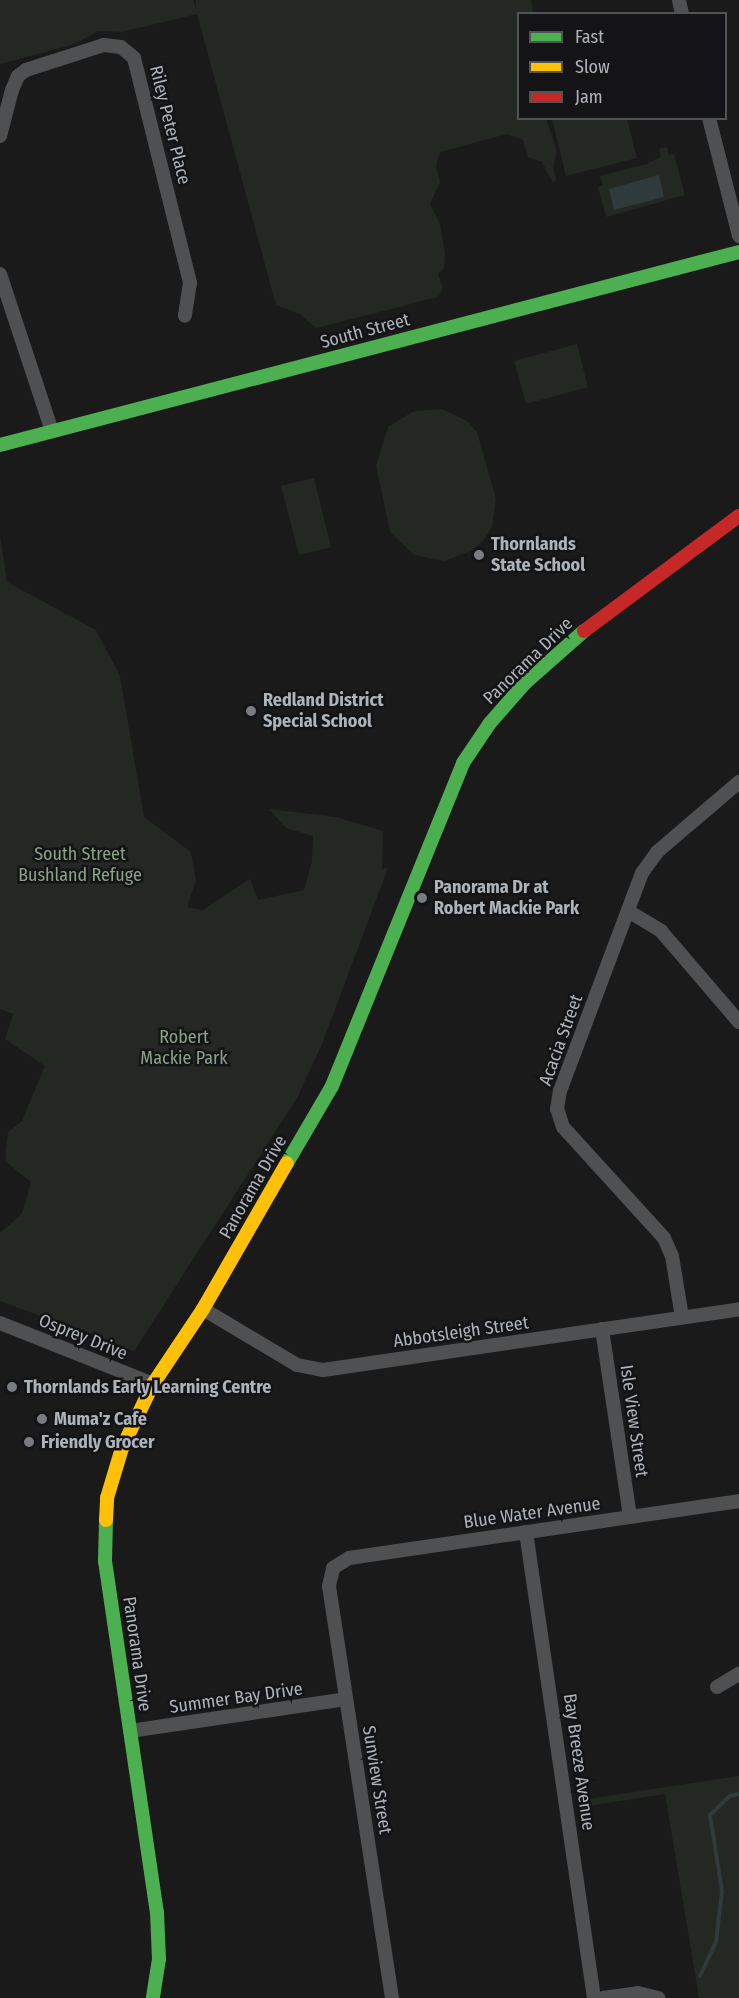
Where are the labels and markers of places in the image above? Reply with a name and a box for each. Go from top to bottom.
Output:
place label: Thornlands State School [491,534,585,576]
marker: Thornlands State School [472,548,486,562]
place label: Redland District Special School [263,690,384,732]
marker: Redland District Special School [244,704,258,718]
place label: Panorama Dr at Robert Mackie Park [434,877,579,920]
marker: Panorama Dr at Robert Mackie Park [415,891,429,905]
place label: Thornlands Early Learning Centre [24,1376,271,1398]
marker: Thornlands Early Learning Centre [5,1380,19,1394]
place label: Muma'z Cafe [54,1408,147,1430]
marker: Muma'z Cafe [35,1412,49,1426]
place label: Friendly Grocer [41,1431,154,1453]
marker: Friendly Grocer [22,1435,36,1449]

